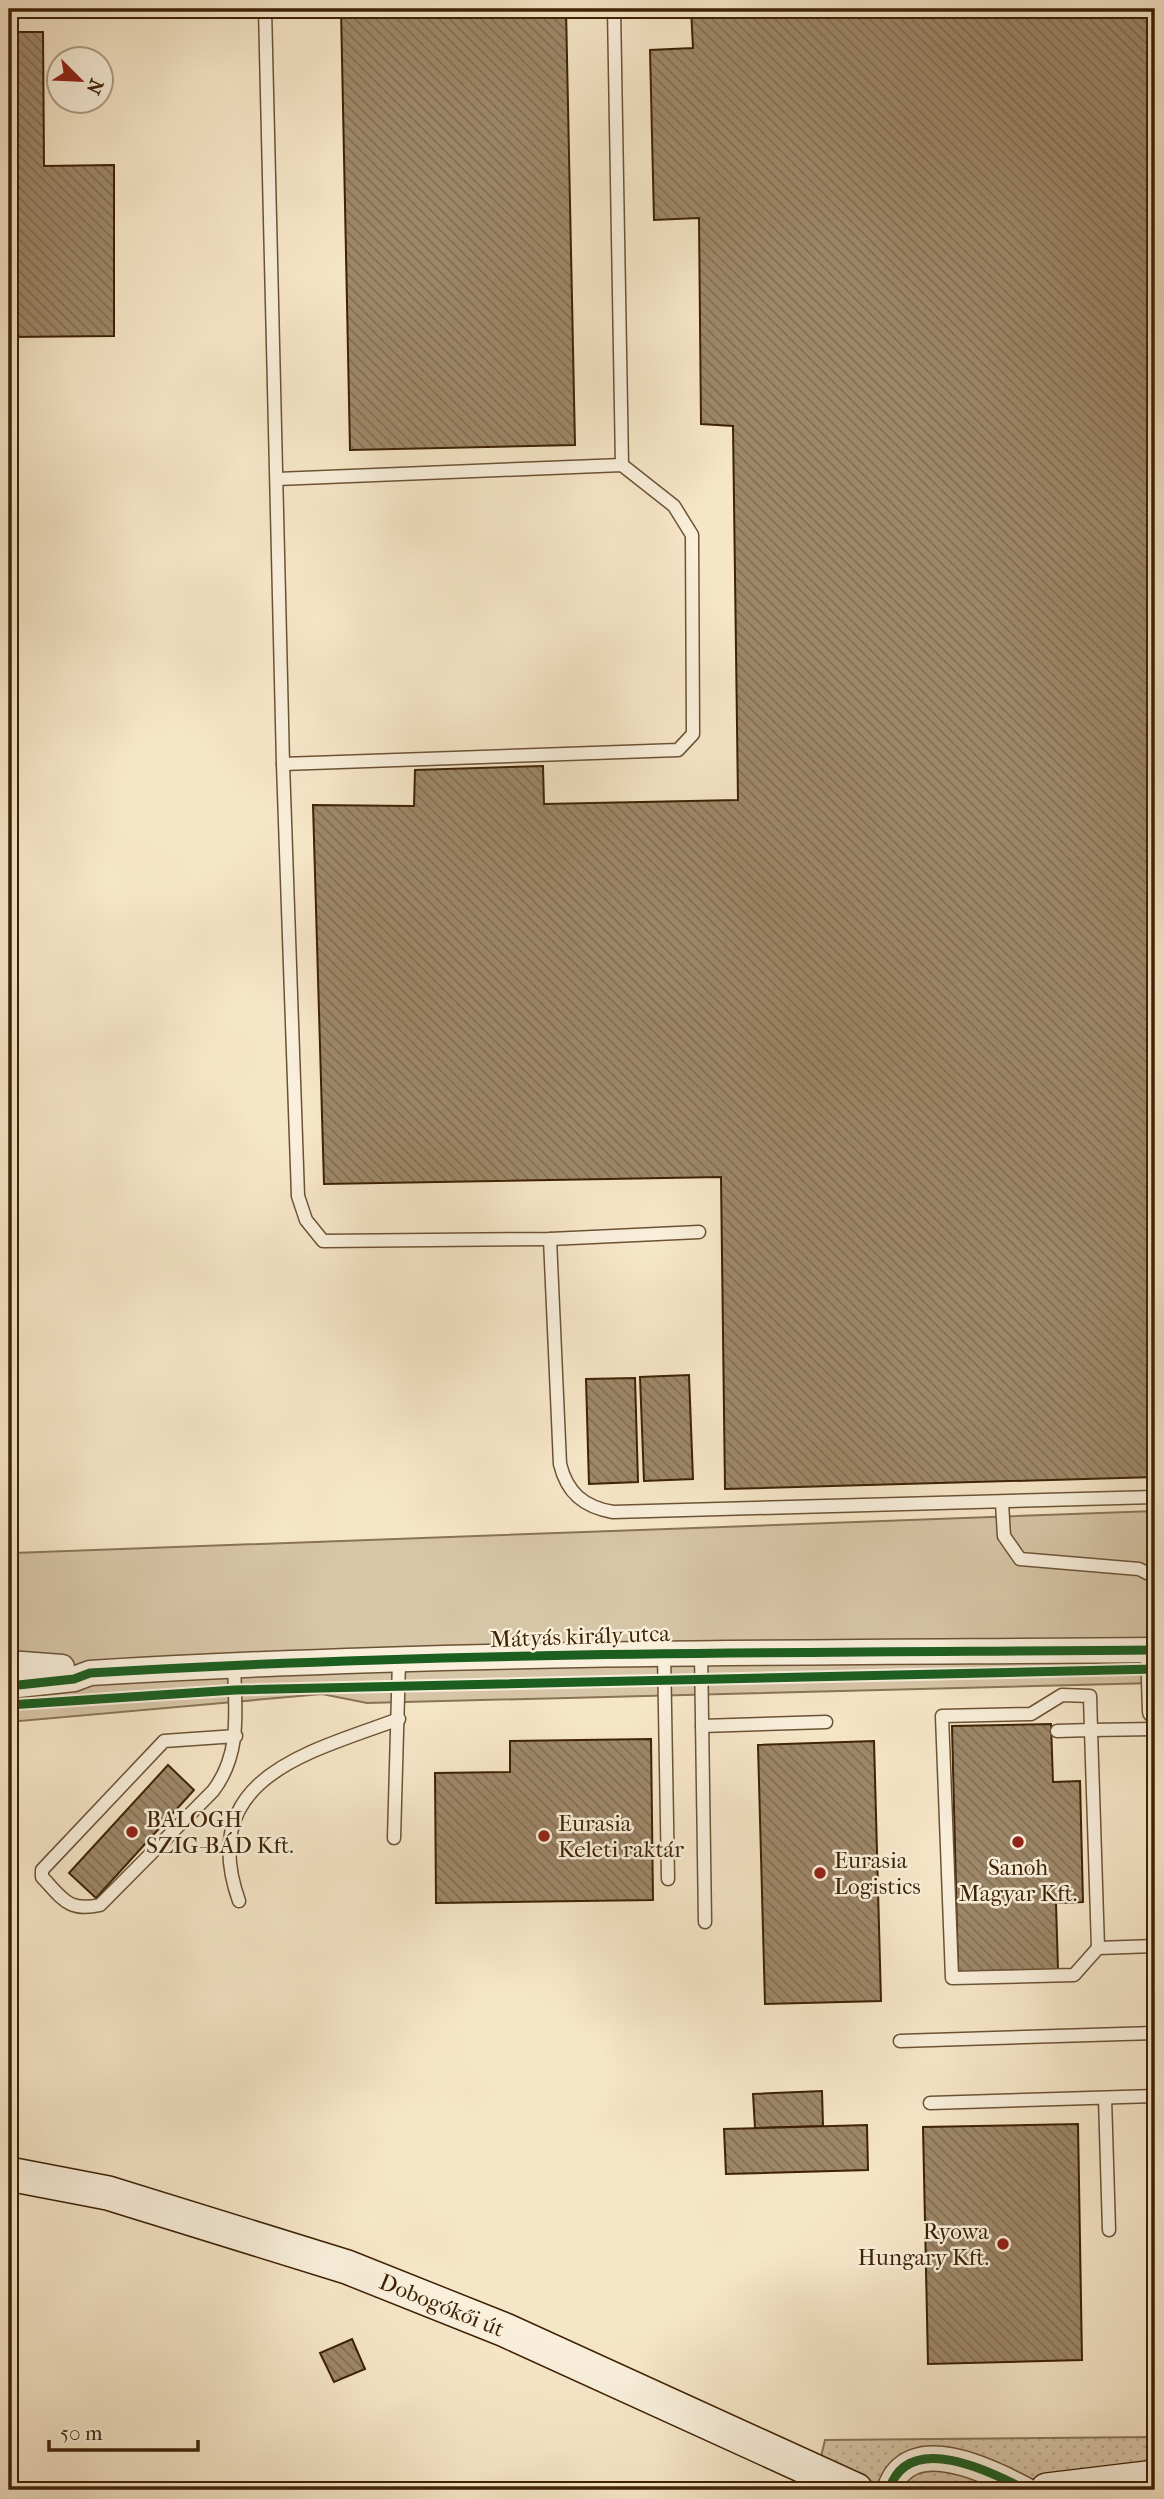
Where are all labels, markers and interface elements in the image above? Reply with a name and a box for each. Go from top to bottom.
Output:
north arrow [46,46,116,116]
text: N [81,75,108,98]
street label: Mátyás király utca [490,1620,671,1653]
place label: BALOGH SZIG-BÁD Kft. [146,1806,294,1859]
place label: Eurasia Keleti raktár [558,1810,684,1863]
marker: BALOGH SZIG-BÁD Kft. [124,1824,140,1840]
marker: Eurasia Keleti raktár [536,1828,552,1844]
marker: Sanoh Magyar Kft. [1010,1834,1026,1850]
place label: Eurasia Logistics [834,1847,921,1900]
place label: Sanoh Magyar Kft. [959,1854,1077,1907]
marker: Eurasia Logistics [812,1865,828,1881]
place label: Ryowa Hungary Kft. [858,2218,989,2271]
marker: Ryowa Hungary Kft. [995,2236,1011,2252]
street label: Dobogókői út [375,2268,508,2343]
scale bar [49,2408,198,2452]
text: 50 m [60,2421,103,2445]

